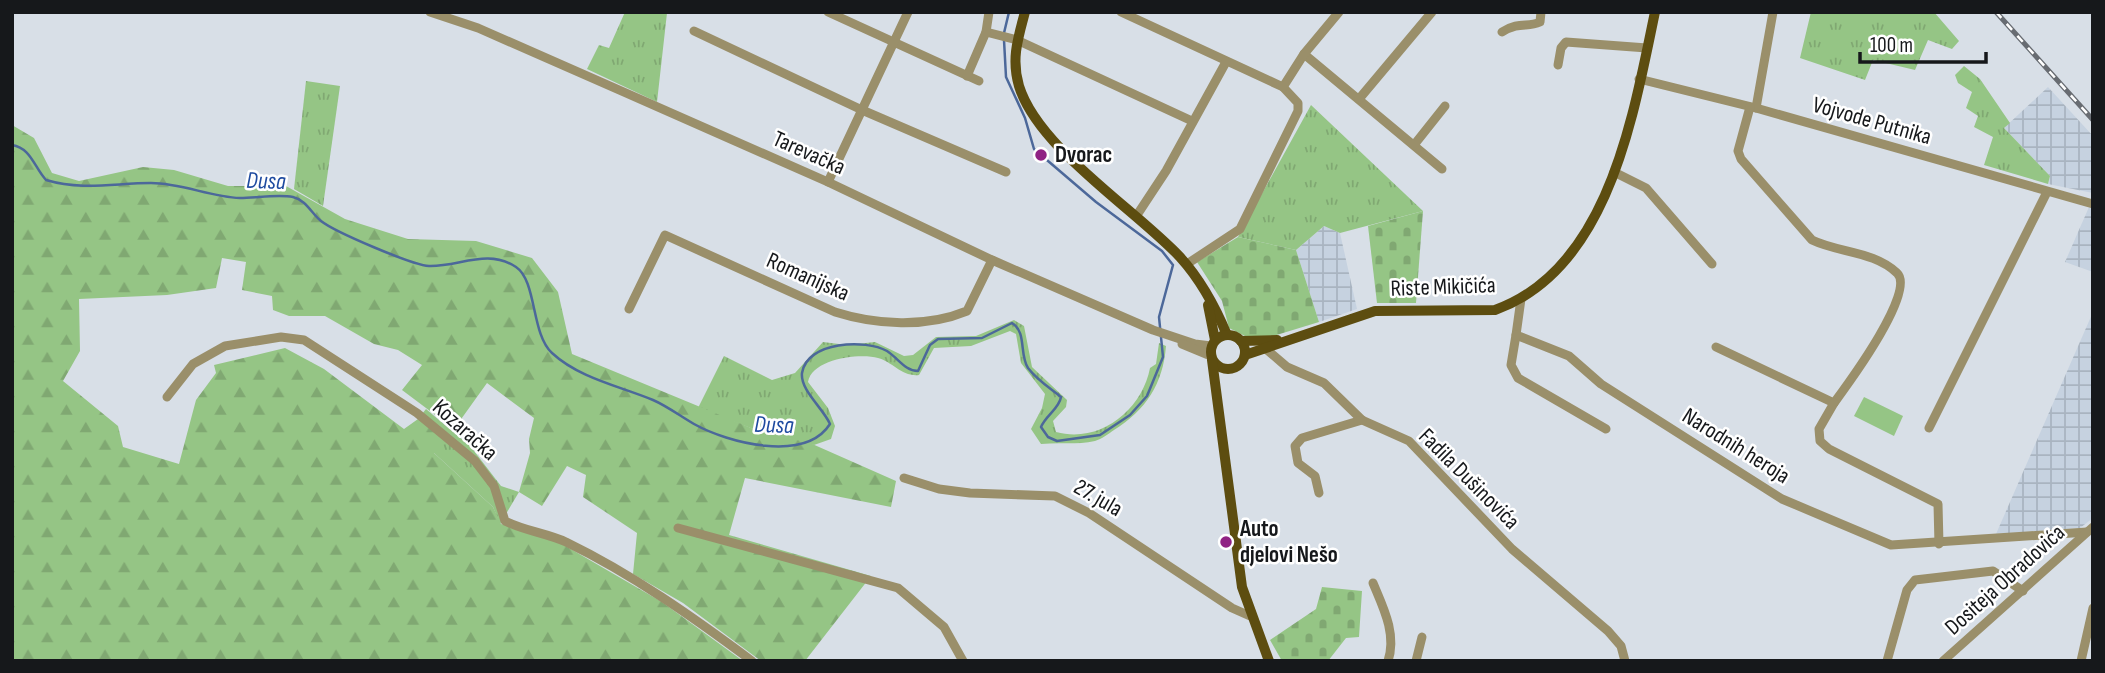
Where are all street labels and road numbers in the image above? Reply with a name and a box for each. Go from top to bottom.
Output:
street label: Vojvode Putnika [1809,91,1935,151]
street label: Tarevačka [768,125,850,181]
street label: Romanijska [762,246,854,308]
street label: Riste Mikičića [1390,271,1496,303]
street label: Kozaračka [426,393,504,467]
street label: Narodnih heroja [1677,402,1795,490]
street label: Fadila Dušinovića [1413,423,1525,535]
street label: 27. jula [1069,473,1127,523]
street label: Dositeja Obradovića [1939,519,2071,641]

